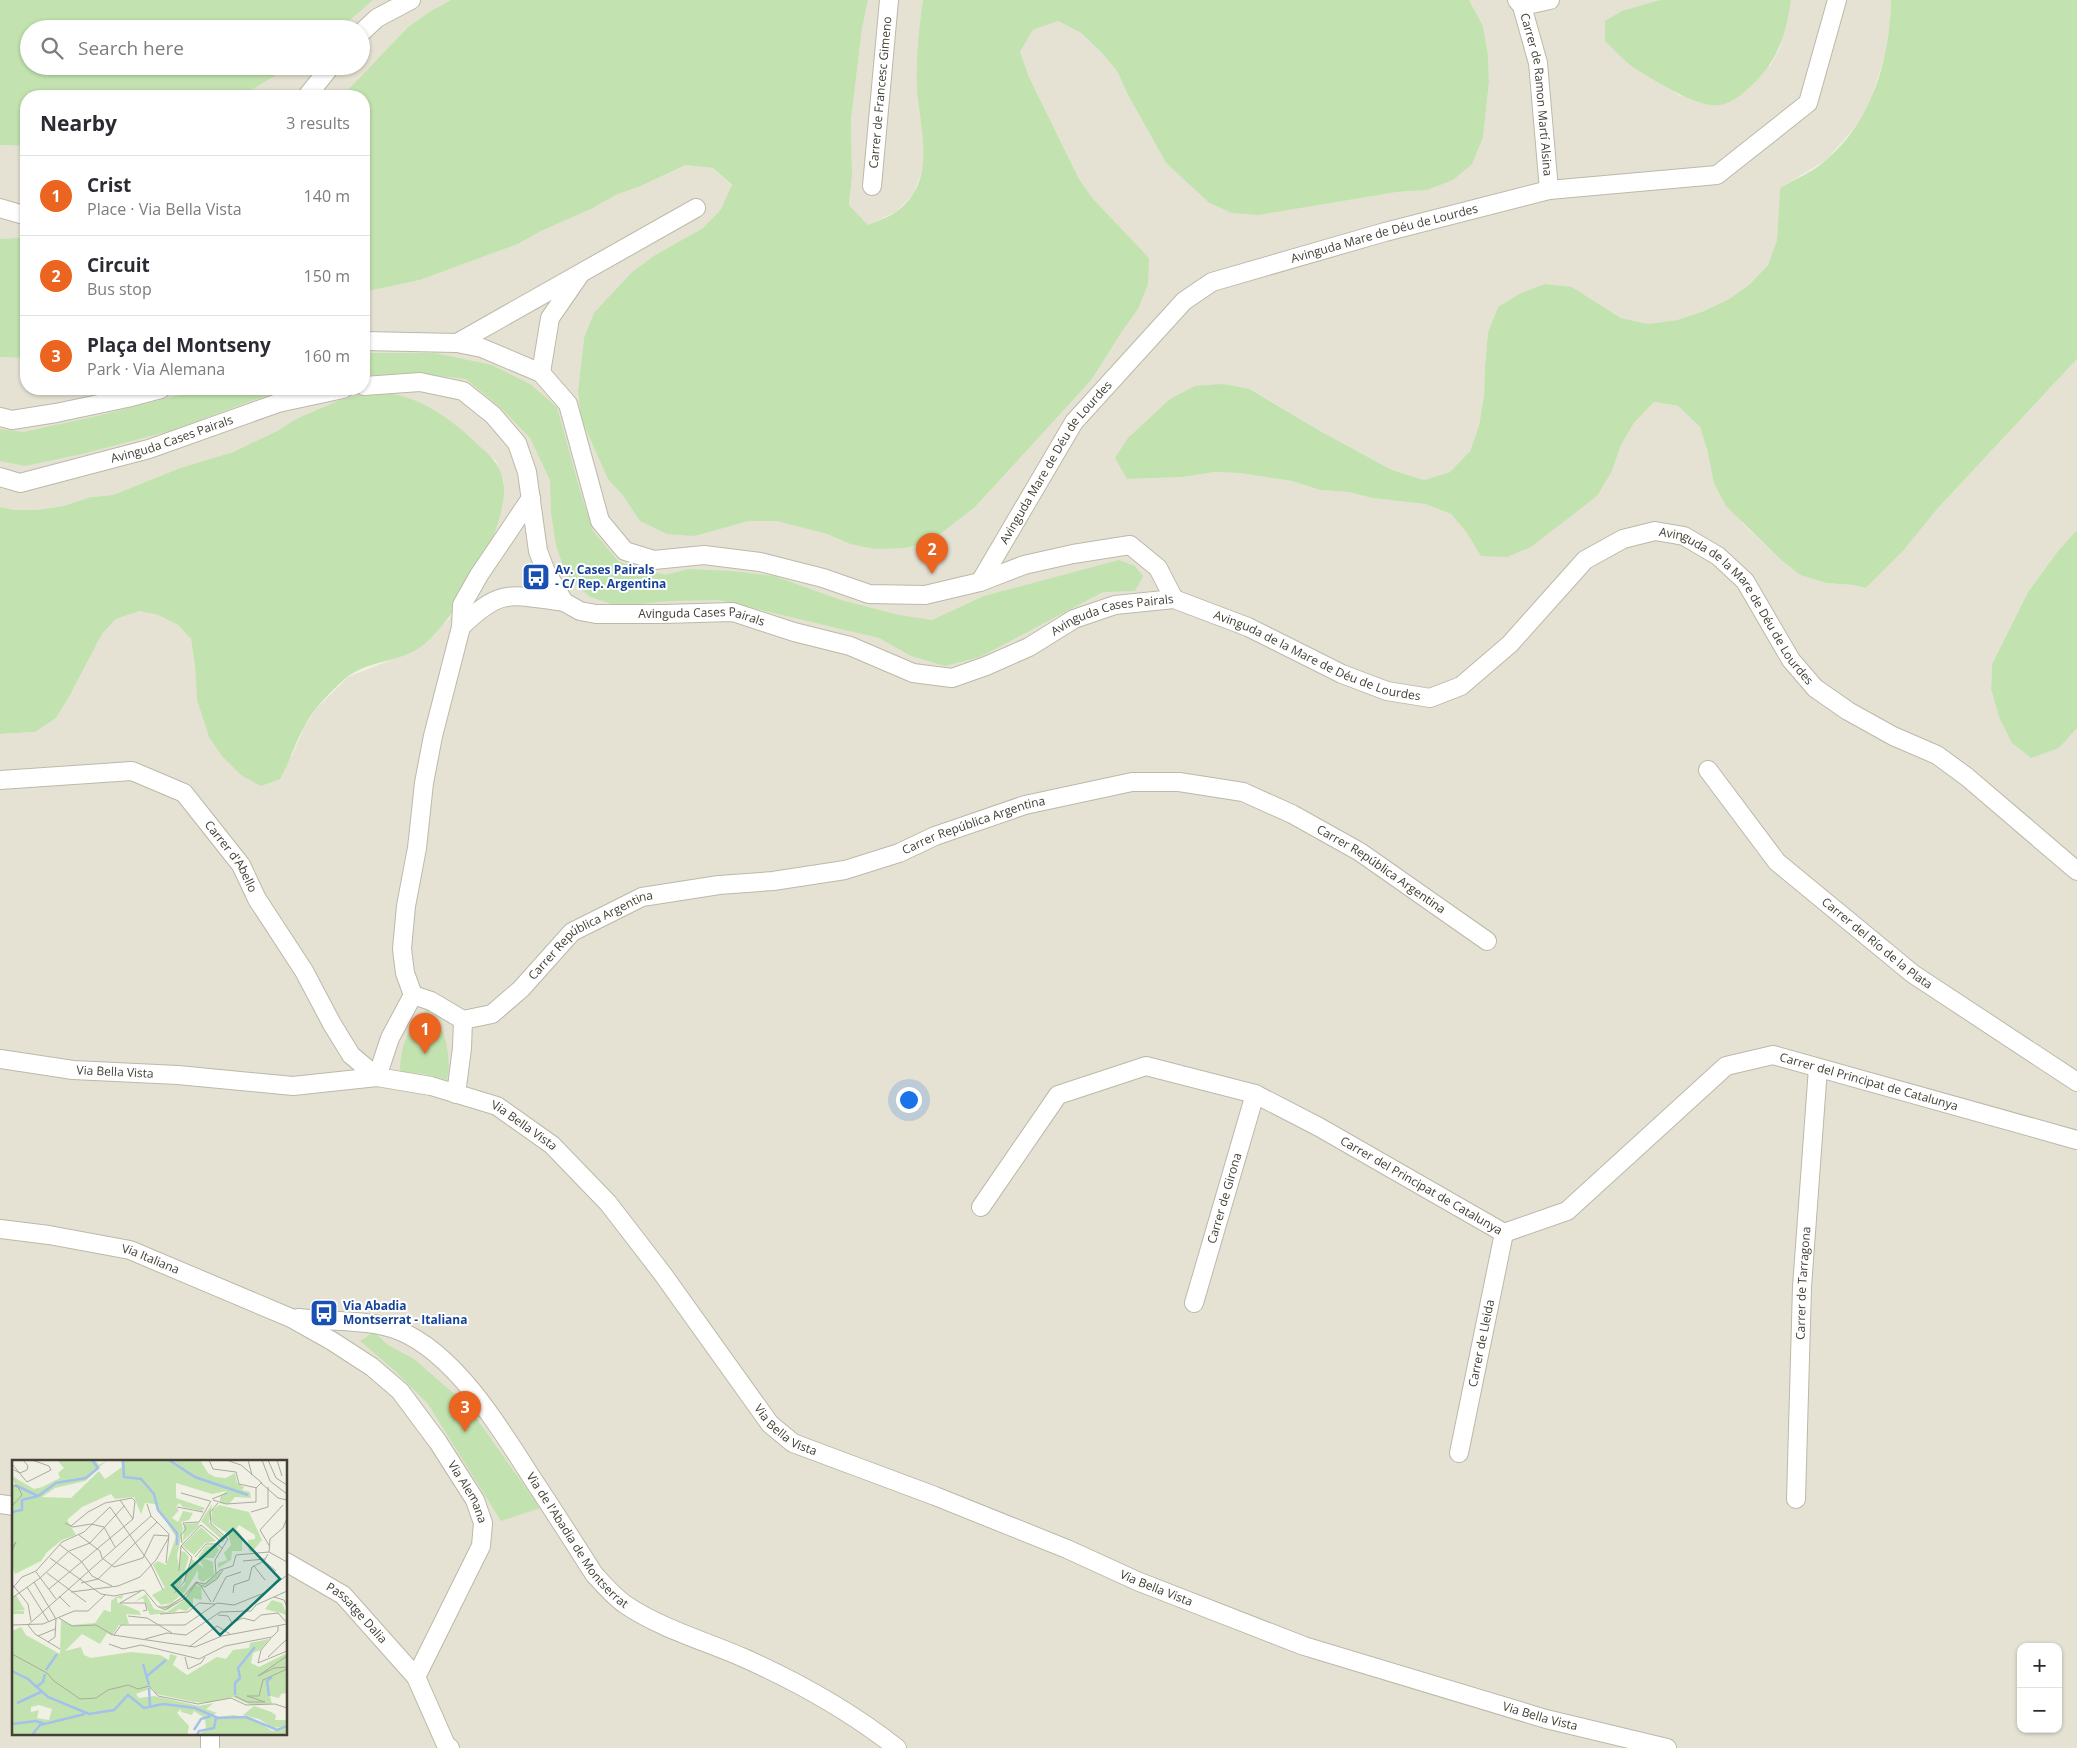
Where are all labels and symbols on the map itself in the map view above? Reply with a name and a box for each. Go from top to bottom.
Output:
street label: Carrer de Ramon Martí Alsina [1516,11,1557,177]
street label: Carrer de Francesc Gimeno [865,16,895,169]
street label: Avinguda Mare de Déu de Lourdes [1289,199,1480,267]
street label: Avinguda Mare de Déu de Lourdes [995,376,1116,547]
street label: Avinguda Cases Pairals [109,411,235,467]
street label: Avinguda de la Mare de Déu de Lourdes [1658,523,1818,689]
pin: 2 [916,533,948,574]
place label: Av. Cases Pairals - C/ Rep. Argentina [555,561,666,592]
bus stop icon: Av. Cases Pairals - C/ Rep. Argentina [521,562,551,592]
street label: Avinguda Cases Pairals [1047,590,1175,639]
street label: Avinguda Cases Pairals [638,603,767,630]
street label: Avinguda de la Mare de Déu de Lourdes [1211,606,1422,704]
street label: Carrer República Argentina [899,792,1047,858]
street label: Carrer d'Abello [201,817,262,895]
street label: Carrer República Argentina [1314,820,1449,917]
street label: Carrer República Argentina [524,886,654,983]
street label: Carrer del Río de la Plata [1818,893,1936,993]
pin: 1 [409,1013,441,1054]
street label: Carrer del Principat de Catalunya [1778,1048,1960,1114]
street label: Via Bella Vista [76,1061,154,1082]
your location [896,1087,922,1113]
street label: Via Bella Vista [490,1096,562,1154]
street label: Carrer del Principat de Catalunya [1337,1132,1506,1238]
street label: Carrer de Girona [1203,1151,1245,1246]
street label: Carrer de Tarragona [1792,1226,1814,1340]
street label: Via Italiana [120,1240,182,1278]
place label: Via Abadia Montserrat - Italiana [343,1297,467,1328]
bus stop icon: Via Abadia Montserrat - Italiana [309,1298,339,1328]
street label: Carrer de Lleida [1464,1298,1498,1389]
pin: 3 [449,1391,481,1432]
street label: Via Bella Vista [750,1401,820,1459]
street label: Via Alemana [444,1457,491,1525]
inset map [12,1460,288,1736]
street label: Via de l'Abadia de Montserrat [523,1469,632,1612]
street label: Via Bella Vista [1117,1565,1195,1610]
street label: Passatge Dalia [323,1578,391,1647]
street label: Via Bella Vista [1501,1697,1579,1734]

